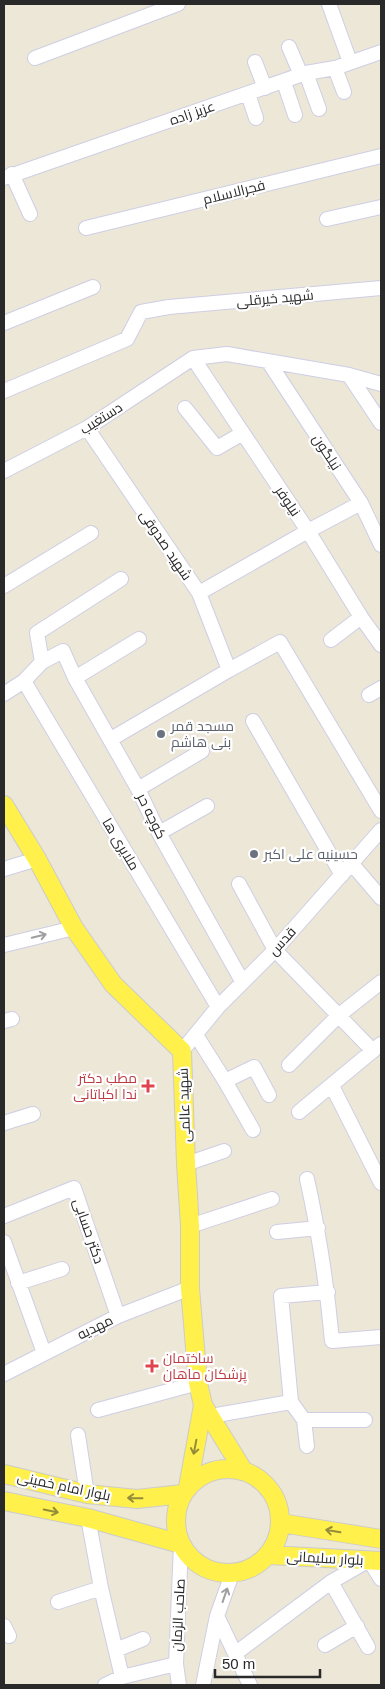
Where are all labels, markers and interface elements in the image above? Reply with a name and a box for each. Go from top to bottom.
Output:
street label: عزیز زاده [167,98,217,128]
street label: فجرالاسلام [201,177,267,209]
street label: شهید خیرقلی [236,287,314,309]
street label: دستغیب [77,399,125,437]
street label: نیلگون [310,431,344,473]
street label: نیلوفر [272,482,304,519]
street label: شهید صدوقی [137,507,195,583]
place label: مسجد قمر بنی هاشم [170,718,234,752]
marker: مسجد قمر بنی هاشم [155,728,167,740]
street label: کوچه حر [132,790,170,842]
street label: ملایری ها [99,815,143,873]
place label: حسینیه علی اکبر [263,846,358,862]
marker: حسینیه علی اکبر [248,848,260,860]
street label: قدس [265,923,299,959]
one-way arrow [30,931,46,940]
street label: شهید عالمی [175,1068,193,1142]
place label: مطب دکتر ندا اکباتانی [73,1070,137,1102]
marker: مطب دکتر ندا اکباتانی [141,1079,155,1093]
street label: دکتر حسابی [70,1196,108,1266]
street label: مهدیه [75,1312,115,1342]
place label: ساختمان پزشکان ماهان [163,1350,247,1384]
marker: ساختمان پزشکان ماهان [145,1359,159,1373]
one-way arrow [190,1438,200,1454]
street label: بلوار امام خمینی [16,1468,112,1506]
one-way arrow [127,1494,143,1503]
one-way arrow [43,1507,59,1516]
one-way arrow [325,1526,341,1536]
street label: بلوار سلیمانی [286,1548,364,1568]
street label: صاحب الزمان [168,1578,188,1652]
one-way arrow [220,1587,230,1603]
scale bar [215,1646,320,1678]
text: 50 m [222,1655,255,1672]

